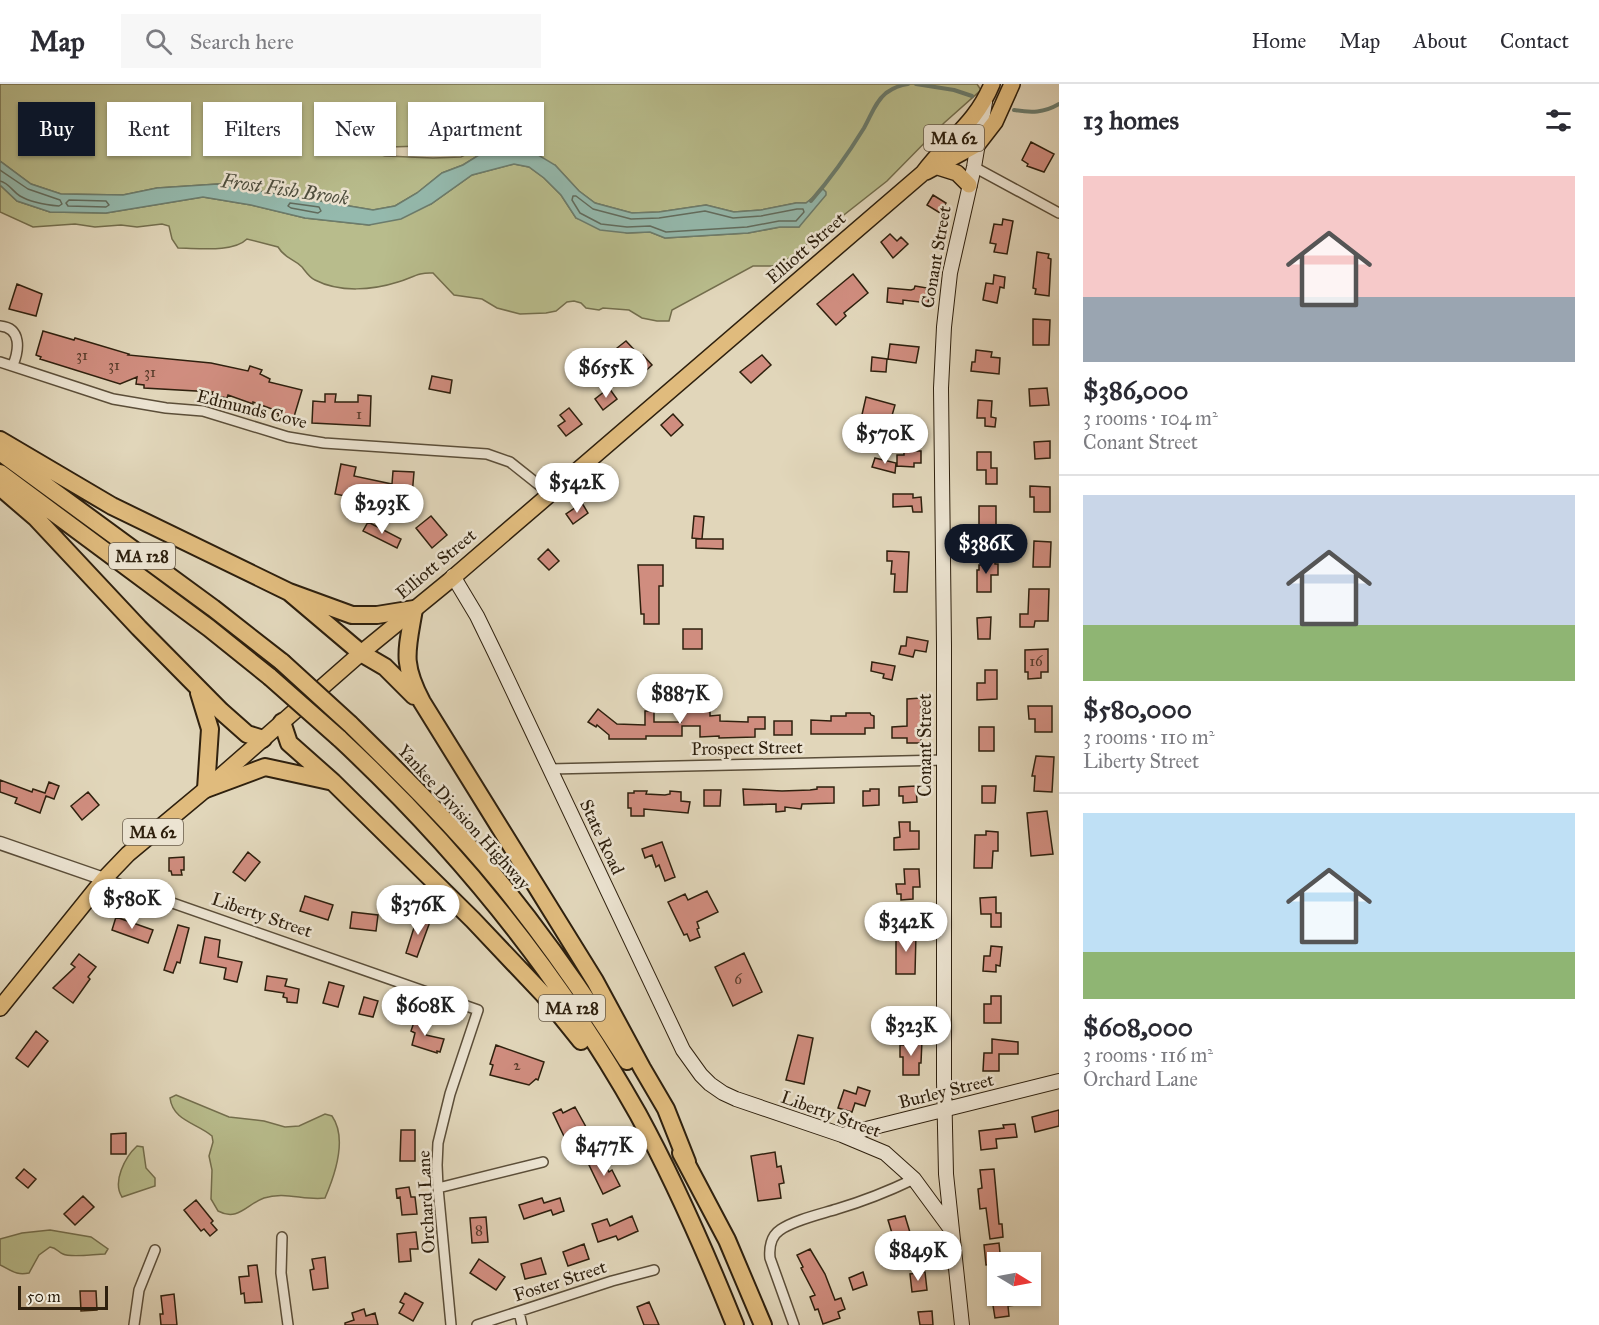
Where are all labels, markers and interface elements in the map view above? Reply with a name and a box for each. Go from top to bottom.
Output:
search box [121,14,541,68]
text: Map [30,24,85,59]
icon: search [142,25,175,58]
text: Search here [190,28,294,55]
text: Home [1251,28,1306,54]
text: Map [1339,28,1380,54]
text: About [1413,28,1467,54]
text: Contact [1500,28,1569,54]
chip: Buy [18,102,95,156]
chip: Rent [107,102,191,156]
chip: Filters [203,102,302,156]
chip: New [314,102,396,156]
chip: Apartment [408,102,544,156]
text: 13 homes [1083,104,1179,136]
icon: filters [1542,104,1575,137]
road number: MA 62 [924,125,984,151]
water label: Frost Fish Brook [219,168,350,210]
street label: Conant Street [916,204,956,310]
street label: Elliott Street [762,207,851,288]
icon: home [1275,215,1383,323]
house number: 31 [76,346,88,364]
pin: $655K [564,348,648,399]
text: $655K [578,355,634,379]
house number: 31 [108,356,120,374]
house number: 31 [144,363,156,381]
text: $386,000 [1083,374,1188,406]
street label: Edmunds Cove [195,385,309,433]
house number: 1 [356,405,362,423]
text: 3 rooms · 104 m² [1083,406,1218,430]
pin: $570K [843,414,927,465]
text: $570K [856,421,914,445]
text: Conant Street [1083,430,1198,454]
pin: $542K [535,463,619,514]
text: $542K [549,470,605,494]
pin: $293K [340,484,424,535]
text: $293K [355,491,409,515]
street label: Elliott Street [391,524,481,604]
pin: $386K [944,524,1028,575]
text: $386K [958,531,1014,555]
icon: home [1275,534,1383,642]
road number: MA 128 [109,543,175,569]
house number: 16 [1029,652,1044,670]
pin: $887K [638,674,722,725]
text: $887K [651,681,709,705]
street label: Conant Street [914,693,936,797]
text: $580,000 [1083,693,1192,725]
text: 3 rooms · 110 m² [1083,725,1214,749]
street label: Prospect Street [691,736,804,760]
street label: Yankee Division Highway [392,740,535,895]
text: Liberty Street [1083,749,1199,773]
street label: State Road [575,796,629,878]
road number: MA 62 [123,819,183,845]
icon: home [1275,852,1383,960]
pin: $580K [90,879,174,930]
pin: $376K [376,885,460,936]
text: $580K [103,886,161,910]
street label: Liberty Street [209,888,316,943]
text: $376K [390,892,446,916]
pin: $342K [864,902,948,953]
text: $342K [878,909,934,933]
house number: 6 [734,970,743,988]
pin: $608K [383,986,467,1037]
text: $608K [396,993,454,1017]
road number: MA 128 [539,995,605,1021]
pin: $323K [869,1006,953,1057]
text: $608,000 [1083,1011,1193,1043]
text: $323K [885,1013,937,1037]
text: 3 rooms · 116 m² [1083,1043,1213,1067]
house number: 2 [513,1056,521,1074]
text: Orchard Lane [1083,1067,1198,1091]
street label: Burley Street [896,1068,997,1113]
street label: Liberty Street [778,1086,884,1142]
pin: $477K [562,1126,646,1177]
text: $477K [575,1133,633,1157]
street label: Orchard Lane [412,1150,440,1254]
house number: 8 [475,1221,483,1239]
pin: $849K [876,1231,960,1282]
text: $849K [889,1238,947,1262]
north arrow [987,1252,1041,1306]
map controls [987,1252,1041,1306]
street label: Foster Street [511,1255,610,1306]
scale bar [18,1283,108,1310]
text: 50 m [27,1287,61,1306]

